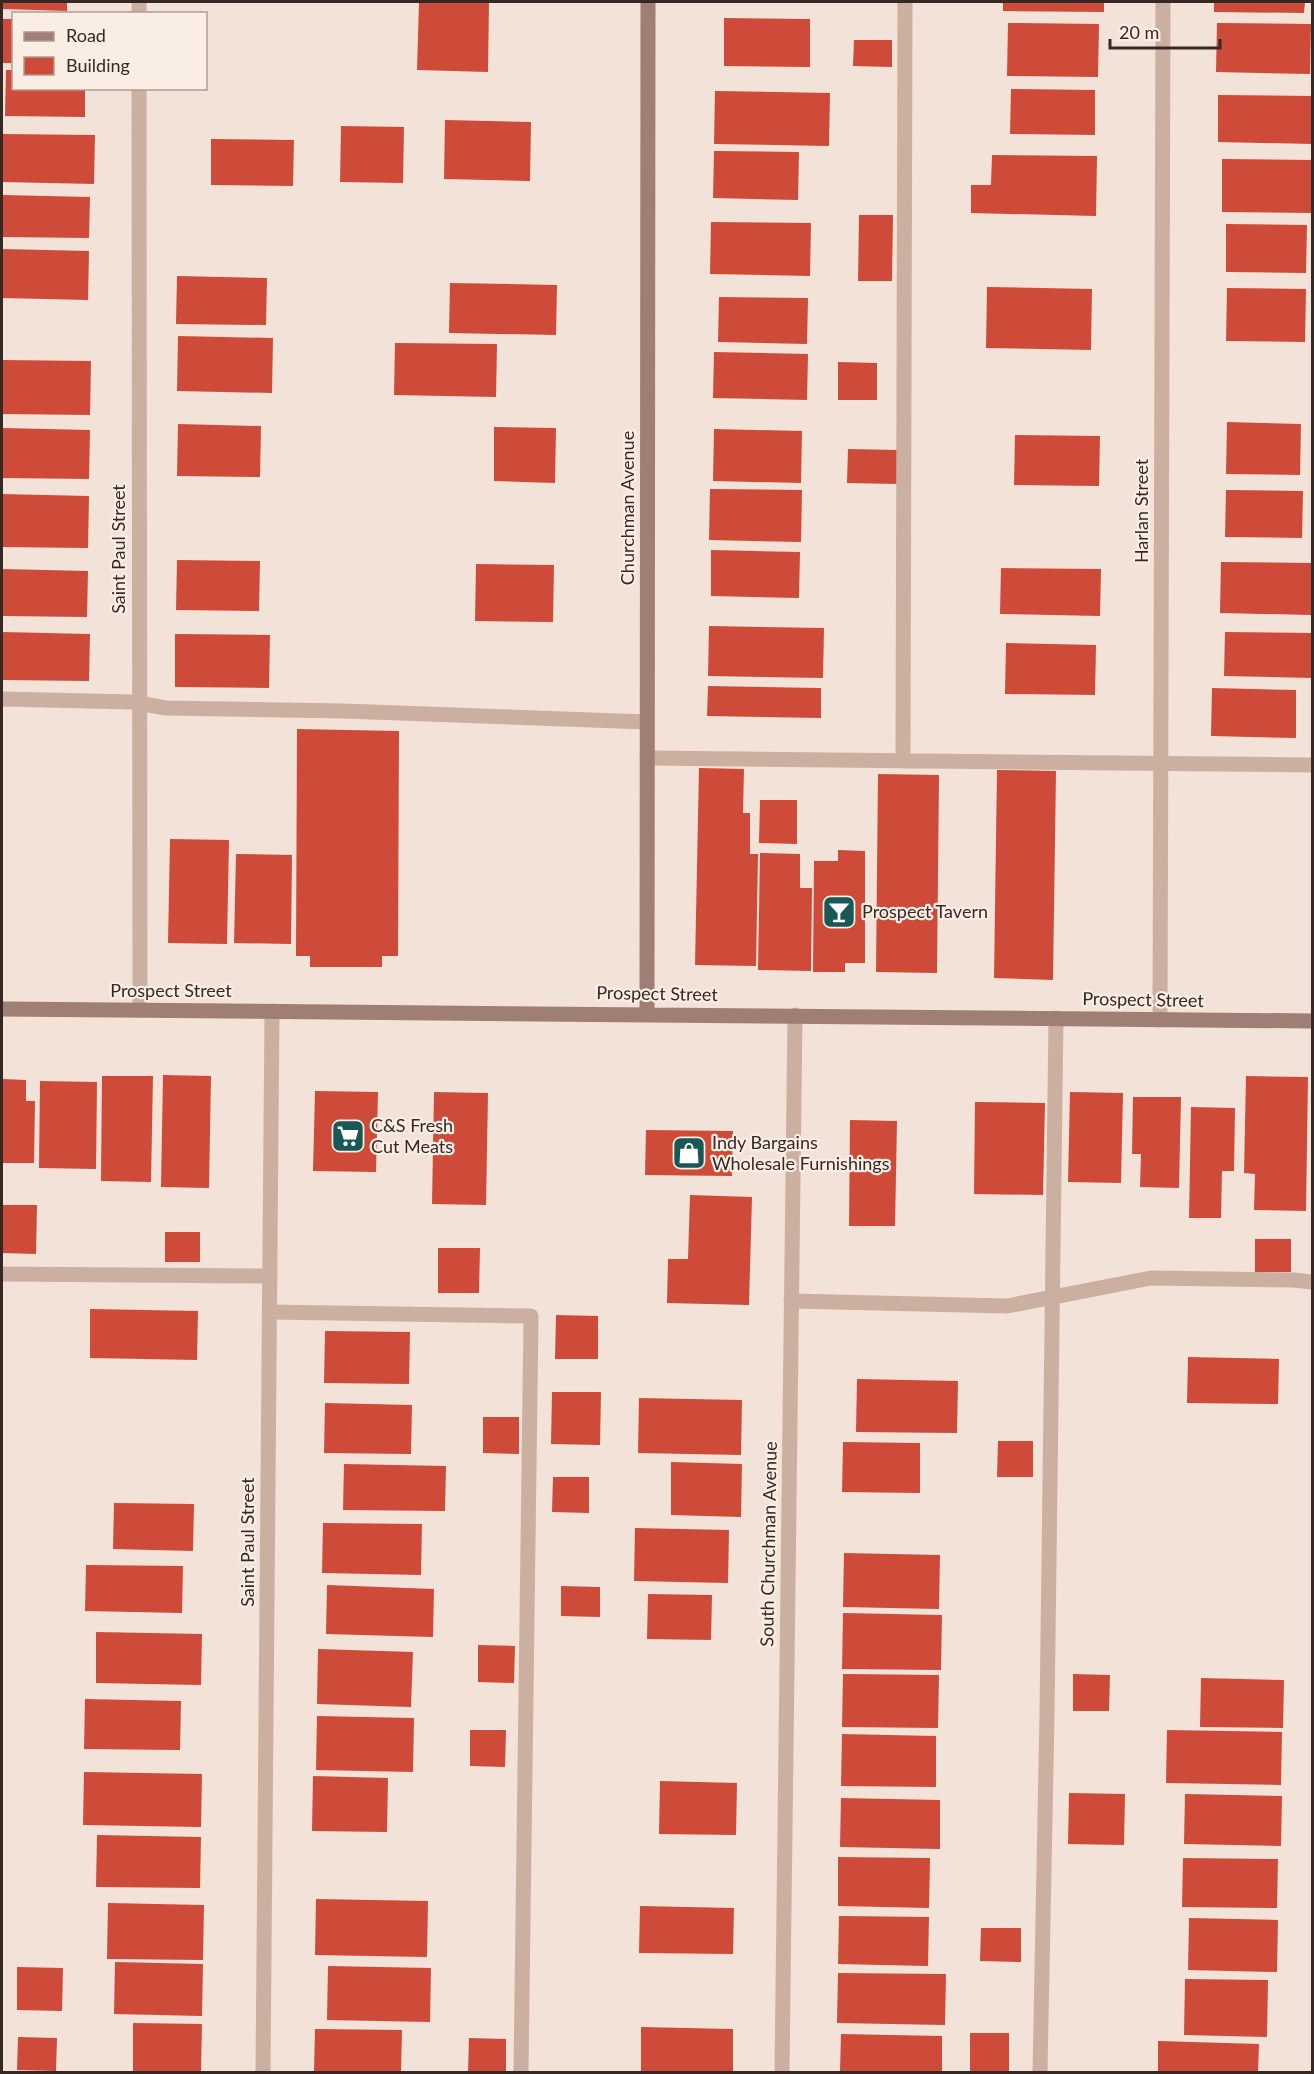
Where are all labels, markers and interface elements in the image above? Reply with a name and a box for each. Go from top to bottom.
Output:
legend [12,12,207,90]
scale bar [1110,12,1220,50]
text: 20 m [1119,21,1159,43]
text: Road [66,24,106,46]
text: Building [66,54,130,76]
street label: Churchman Avenue [616,431,638,585]
street label: Harlan Street [1130,458,1152,563]
street label: Saint Paul Street [107,484,129,614]
bar icon: Prospect Tavern [821,894,857,930]
place label: Prospect Tavern [862,900,988,922]
street label: Prospect Street [110,979,232,1001]
street label: Prospect Street [596,981,718,1005]
street label: Prospect Street [1082,987,1204,1011]
place label: C&S Fresh Cut Meats [371,1114,453,1157]
supermarket icon: C&S Fresh Cut Meats [330,1118,366,1154]
place label: Indy Bargains Wholesale Furnishings [712,1131,890,1174]
shop icon: Indy Bargains Wholesale Furnishings [671,1135,707,1171]
street label: South Churchman Avenue [755,1441,781,1647]
street label: Saint Paul Street [236,1477,258,1607]

